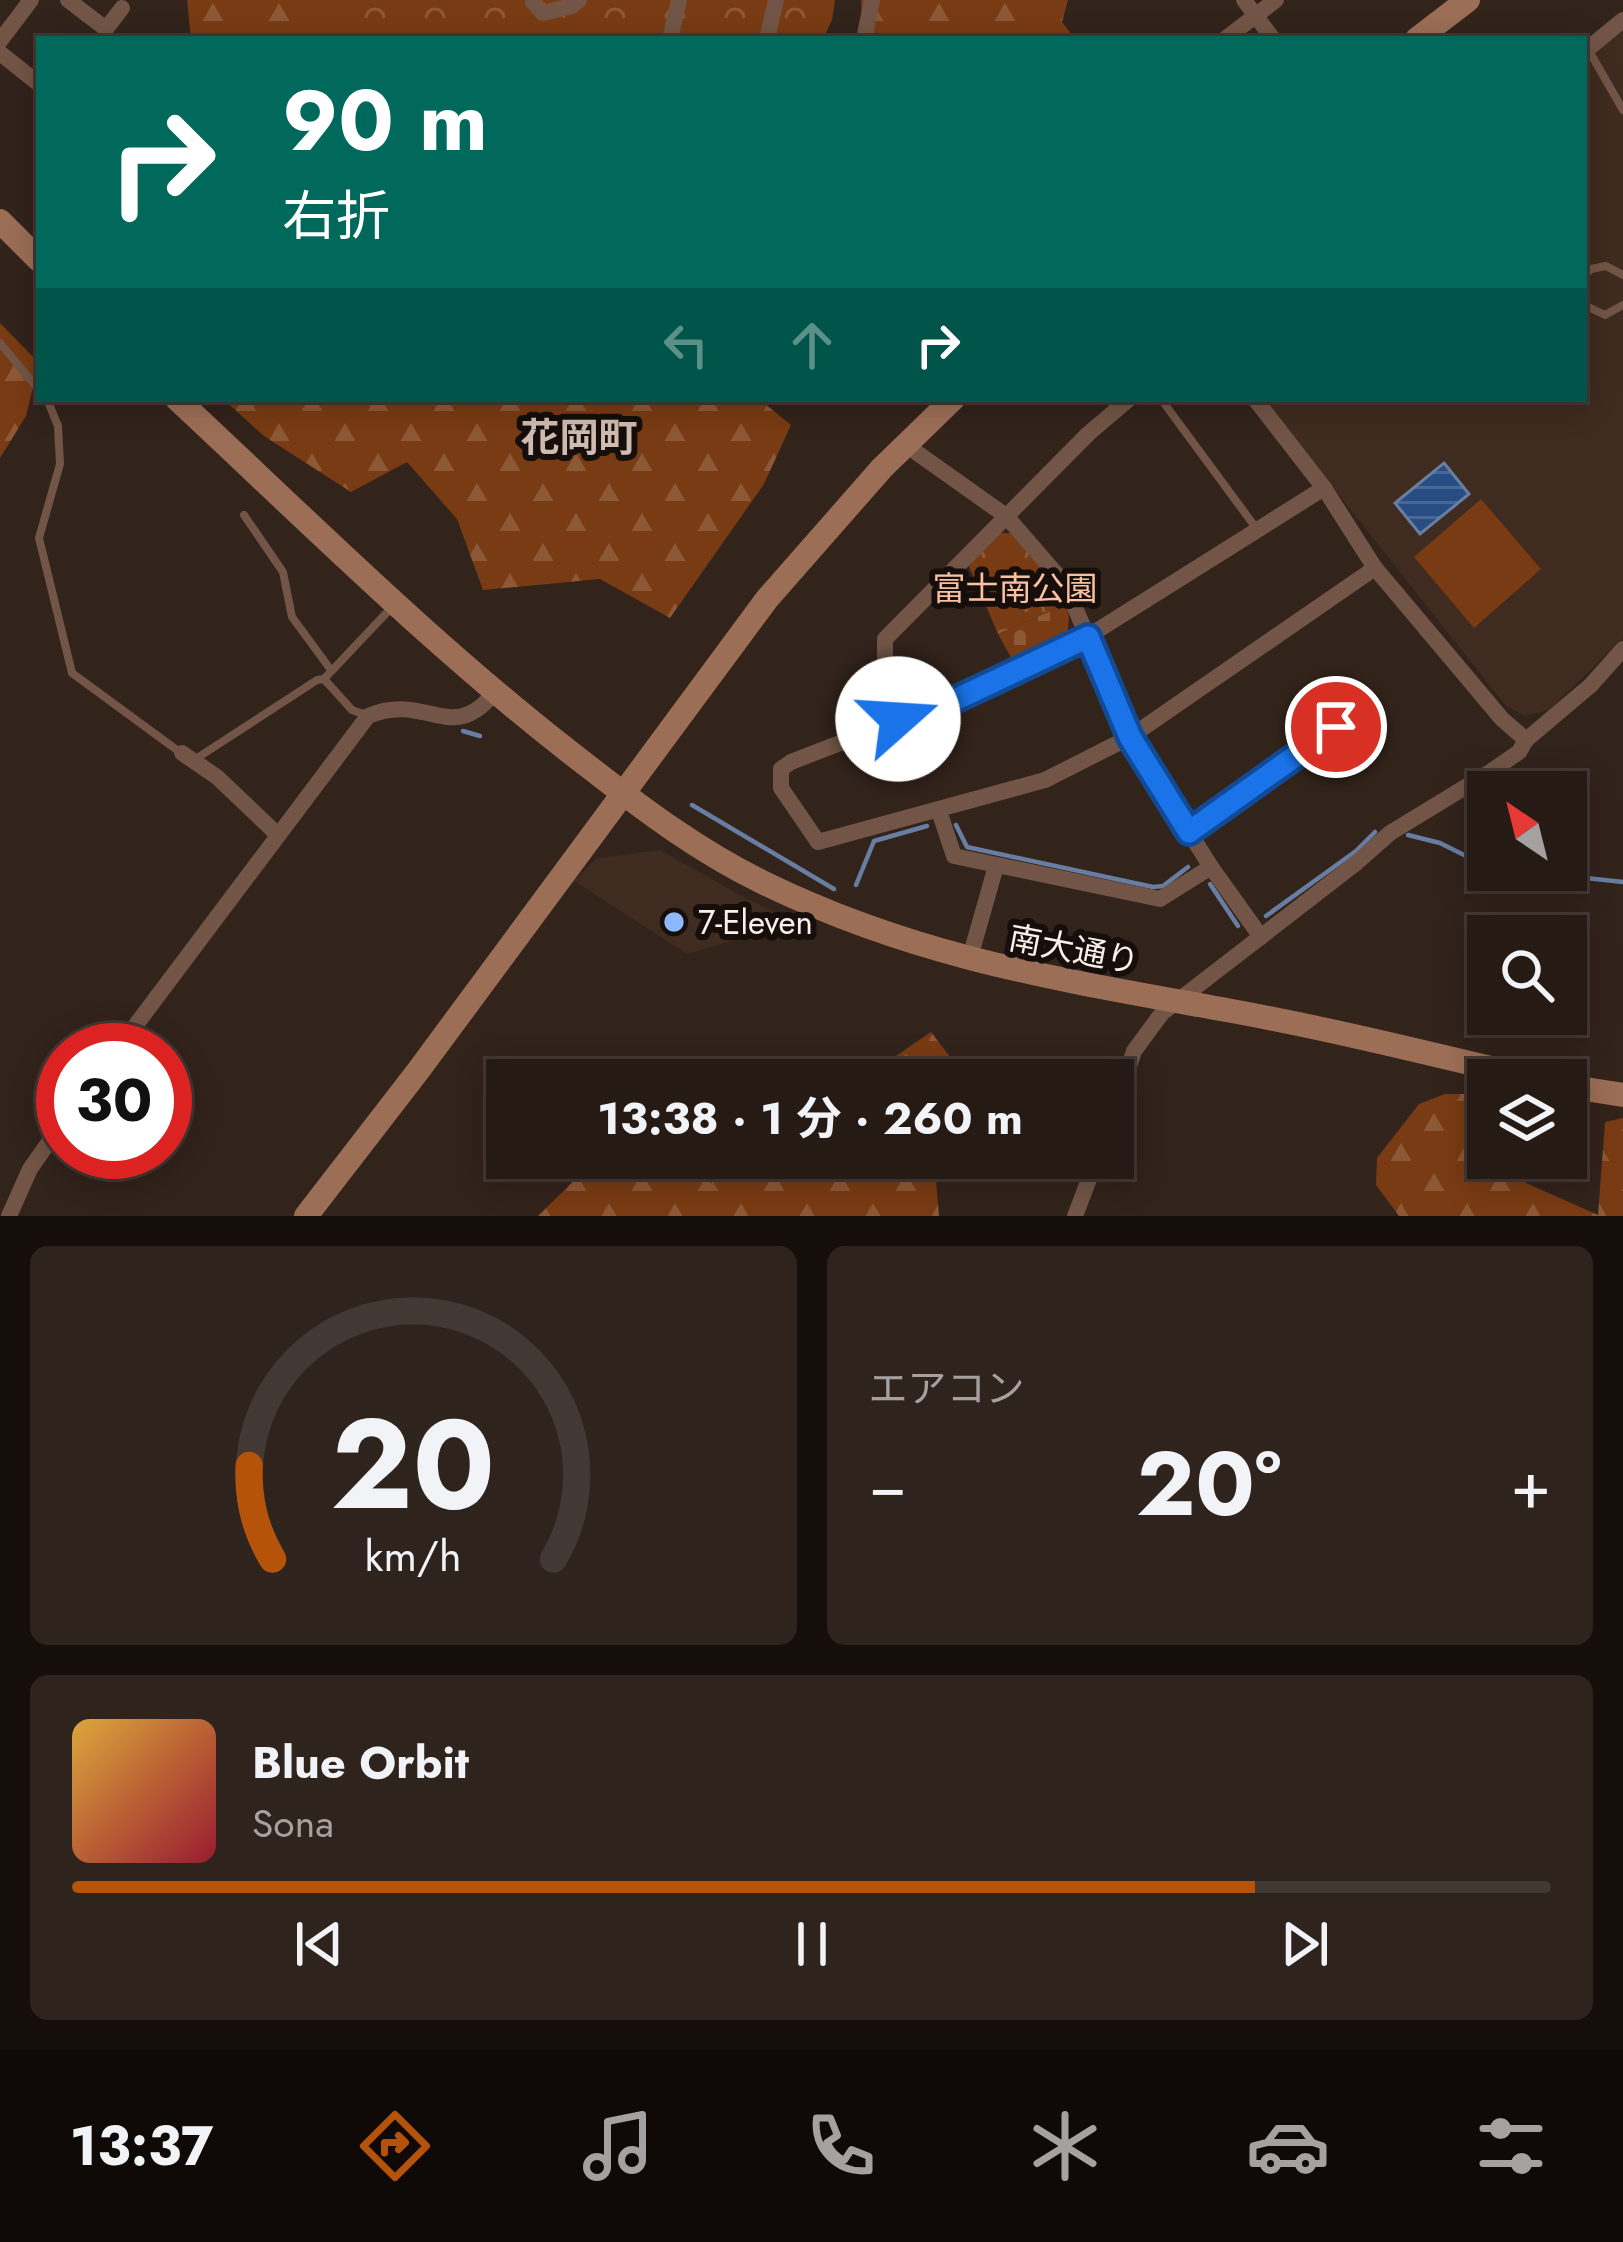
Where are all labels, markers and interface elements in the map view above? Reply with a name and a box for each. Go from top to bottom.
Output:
text: 90 m [282,60,488,182]
icon: right [84,84,240,240]
text: 右折 [282,177,390,255]
icon: left [653,312,719,378]
icon: ahead [779,312,845,378]
icon: right [905,312,971,378]
district label: 花岡町 [520,409,638,466]
park label: 富士南公園 [933,565,1098,612]
position arrow [835,656,961,782]
pin [1285,676,1387,778]
icon: arrive [1303,694,1369,760]
north arrow [1467,771,1587,891]
map controls [1467,771,1587,1179]
place label: 7-Eleven [698,899,813,946]
marker: 7-Eleven [661,909,687,935]
street label: 南大通り [1005,914,1143,985]
button: search [1467,915,1587,1035]
speed limit sign: 30 [36,1023,192,1179]
button: layers [1467,1059,1587,1179]
text: 13:38 · 1 分 · 260 m [597,1086,1023,1151]
text: エアコン [869,1360,1025,1417]
text: 20 [331,1374,495,1555]
text: 20° [1136,1419,1282,1549]
text: − [869,1437,907,1533]
text: + [1510,1437,1551,1533]
text: km/h [365,1524,462,1586]
text: Blue Orbit [252,1730,469,1795]
text: Sona [252,1795,334,1852]
icon: previous [286,1911,352,1977]
icon: pause [779,1911,845,1977]
icon: next [1272,1911,1338,1977]
icon: directions [353,2104,437,2188]
icon: music [576,2104,660,2188]
icon: phone [799,2104,883,2188]
icon: climate [1023,2104,1107,2188]
icon: car [1246,2104,1330,2188]
icon: filters [1469,2104,1553,2188]
text: 13:37 [70,2107,213,2185]

